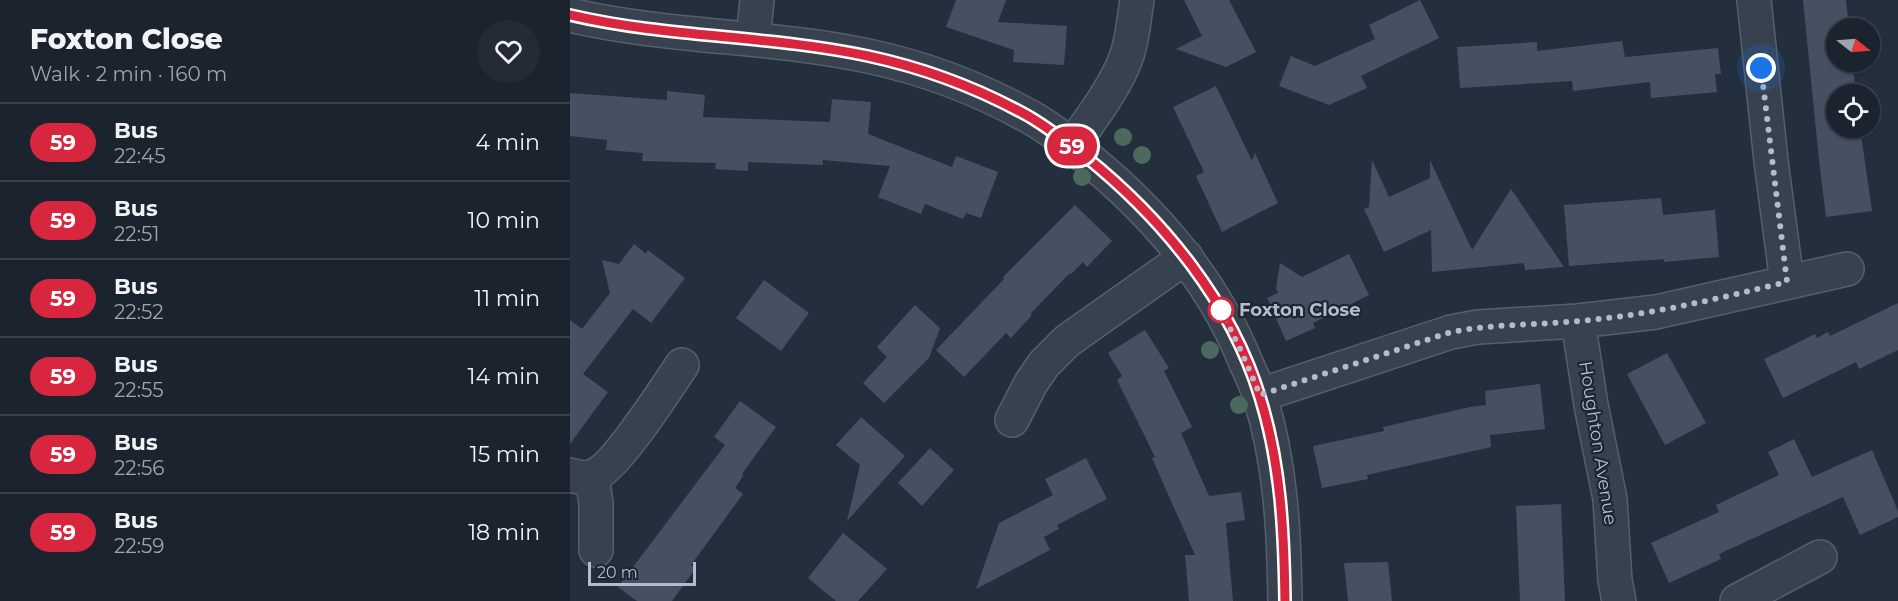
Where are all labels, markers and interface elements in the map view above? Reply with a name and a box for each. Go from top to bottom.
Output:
north arrow [1826,18,1880,72]
map controls [1826,18,1880,138]
button: heart [477,20,540,83]
text: Foxton Close [30,22,223,56]
your location [1746,53,1776,83]
text: Walk · 2 min · 160 m [30,62,227,86]
button: locate [1826,84,1880,138]
text: Bus [114,117,158,144]
line badge: 59 [1045,126,1099,166]
text: 4 min [476,129,540,156]
text: 59 [50,130,76,155]
text: 59 [1059,134,1085,159]
text: 22:45 [114,144,165,168]
text: Bus [114,195,158,222]
text: 10 min [468,207,540,234]
text: 59 [50,208,76,233]
text: 22:51 [114,222,160,246]
text: Bus [114,273,158,300]
text: 11 min [474,285,540,312]
text: 59 [50,286,76,311]
marker: Foxton Close [1208,297,1234,323]
place label: Foxton Close [1239,299,1361,321]
text: 22:52 [114,300,164,324]
text: Bus [114,351,158,378]
street label: Houghton Avenue [1574,360,1622,527]
text: 14 min [468,363,540,390]
text: 59 [50,364,76,389]
text: 22:55 [114,378,164,402]
text: Bus [114,429,158,456]
text: 15 min [470,441,540,468]
text: 59 [50,442,76,467]
text: 22:56 [114,456,164,480]
text: Bus [114,507,158,534]
text: 18 min [468,519,540,546]
text: 59 [50,520,76,545]
text: 22:59 [114,534,164,558]
scale bar [588,559,696,586]
text: 20 m [597,563,638,582]

